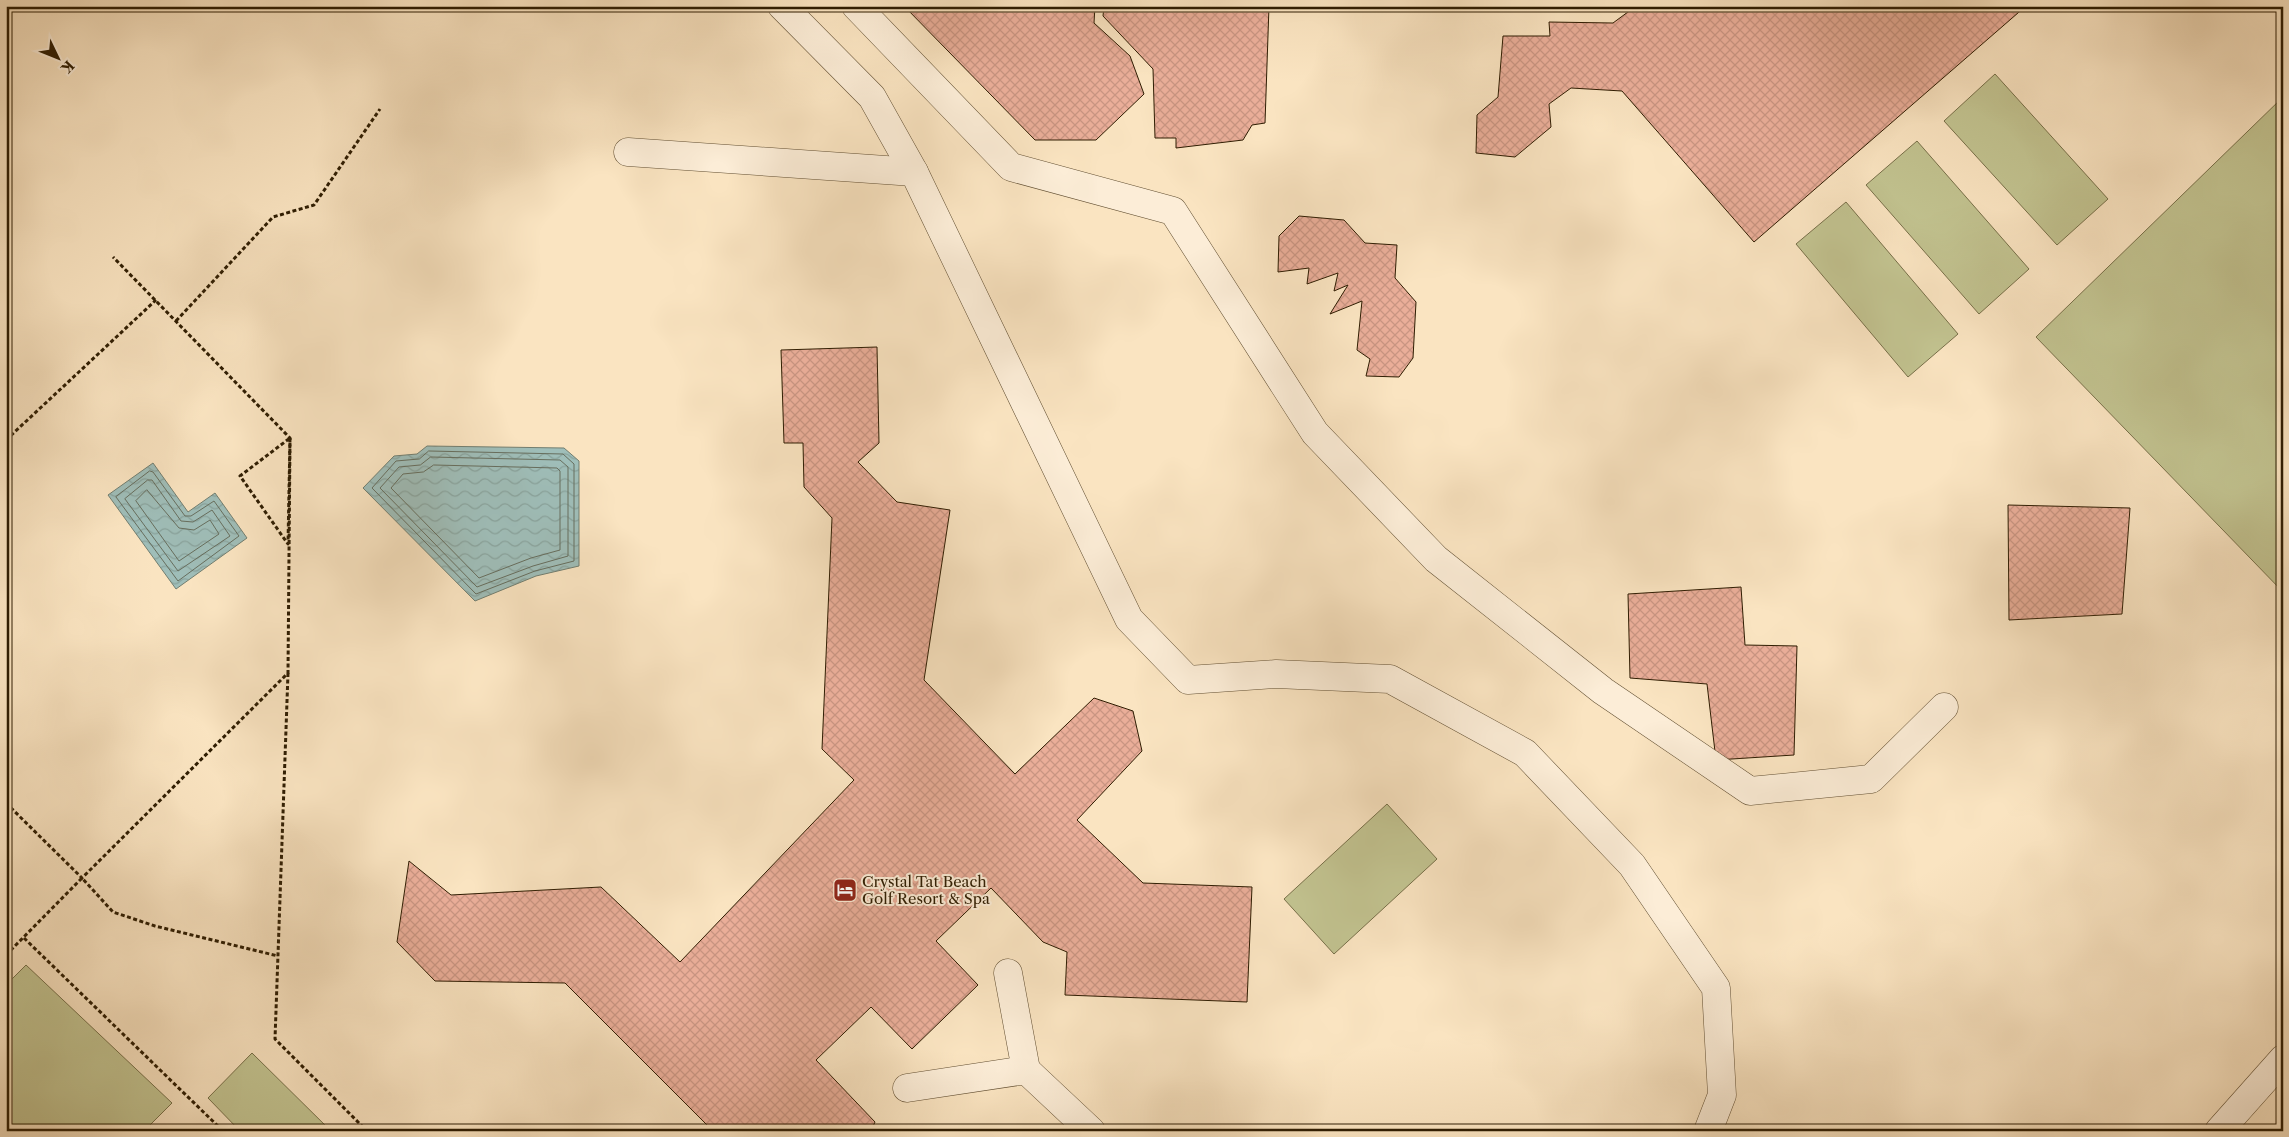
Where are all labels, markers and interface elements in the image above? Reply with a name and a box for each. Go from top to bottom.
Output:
north arrow [32,32,82,82]
text: K [57,57,78,78]
place label: Crystal Tat Beach Golf Resort & Spa [862,872,990,908]
hotel icon: Crystal Tat Beach Golf Resort & Spa [832,877,858,903]

